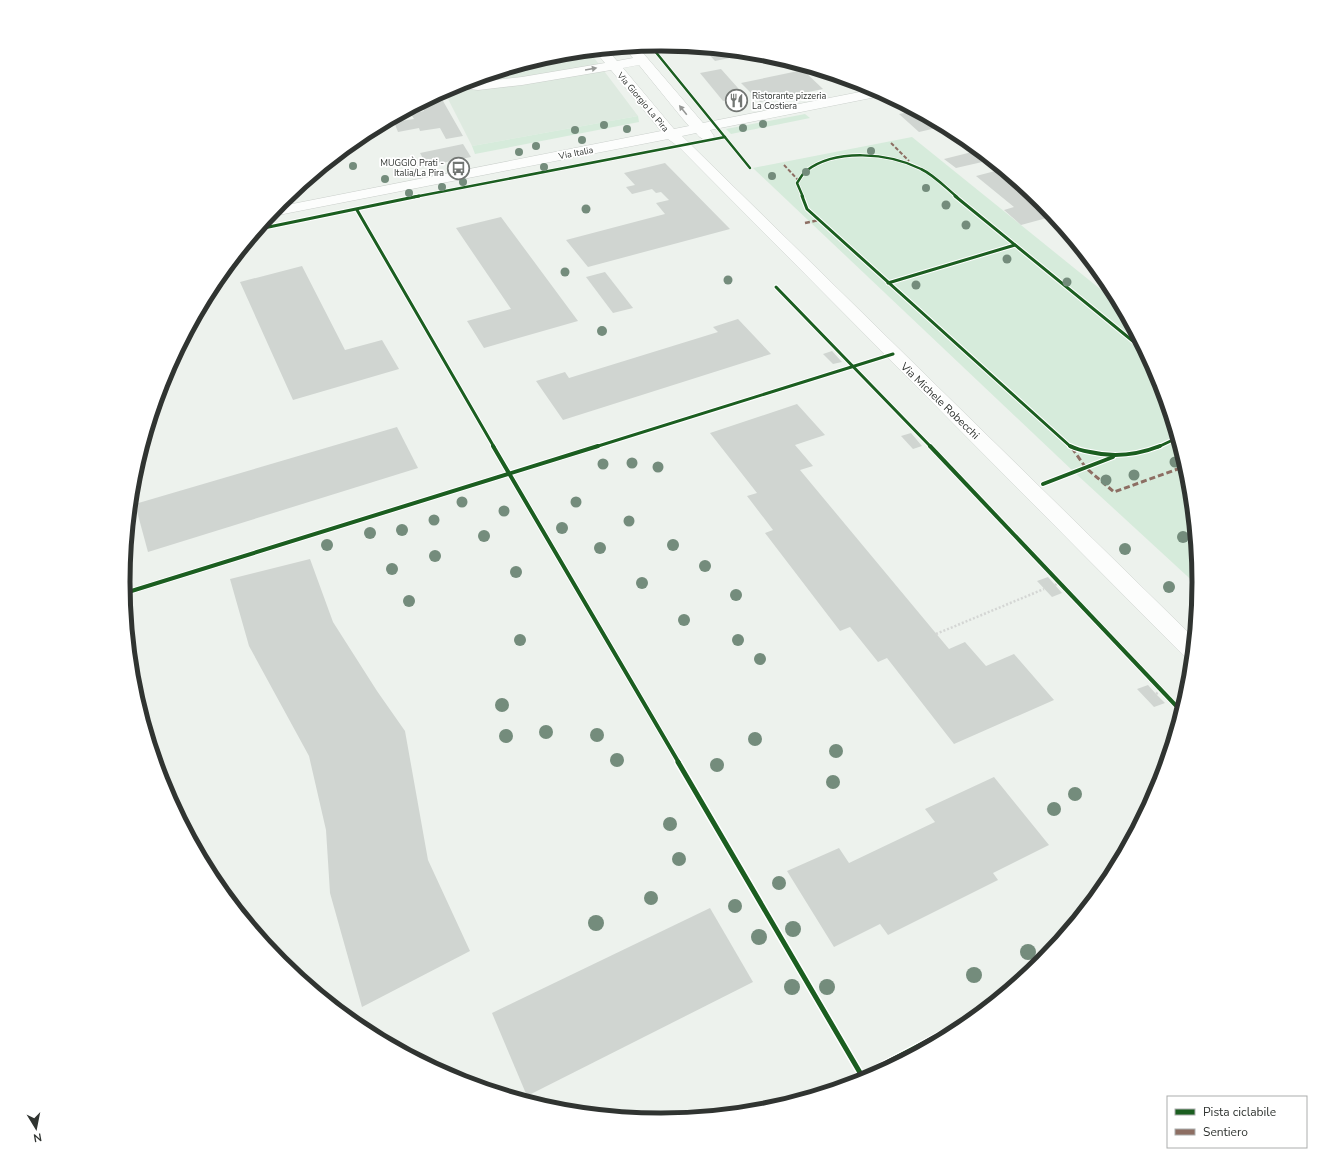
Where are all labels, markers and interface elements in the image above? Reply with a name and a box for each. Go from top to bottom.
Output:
one-way arrow [585,66,597,72]
street label: Via Giorgio La Pira [614,69,672,135]
restaurant icon: Ristorante pizzeria La Costiera [724,88,750,114]
place label: Ristorante pizzeria La Costiera [752,90,826,112]
one-way arrow [678,105,687,116]
street label: Via Italia [557,144,595,162]
bus stop icon: MUGGIÒ Prati - Italia/La Pira [446,155,472,181]
place label: MUGGIÒ Prati - Italia/La Pira [380,156,444,179]
street label: Via Michele Robecchi [897,359,983,443]
legend [1167,1096,1307,1148]
text: Pista ciclabile [1203,1104,1276,1120]
north arrow [16,1108,56,1148]
text: Sentiero [1203,1124,1248,1140]
text: N [32,1129,43,1145]

